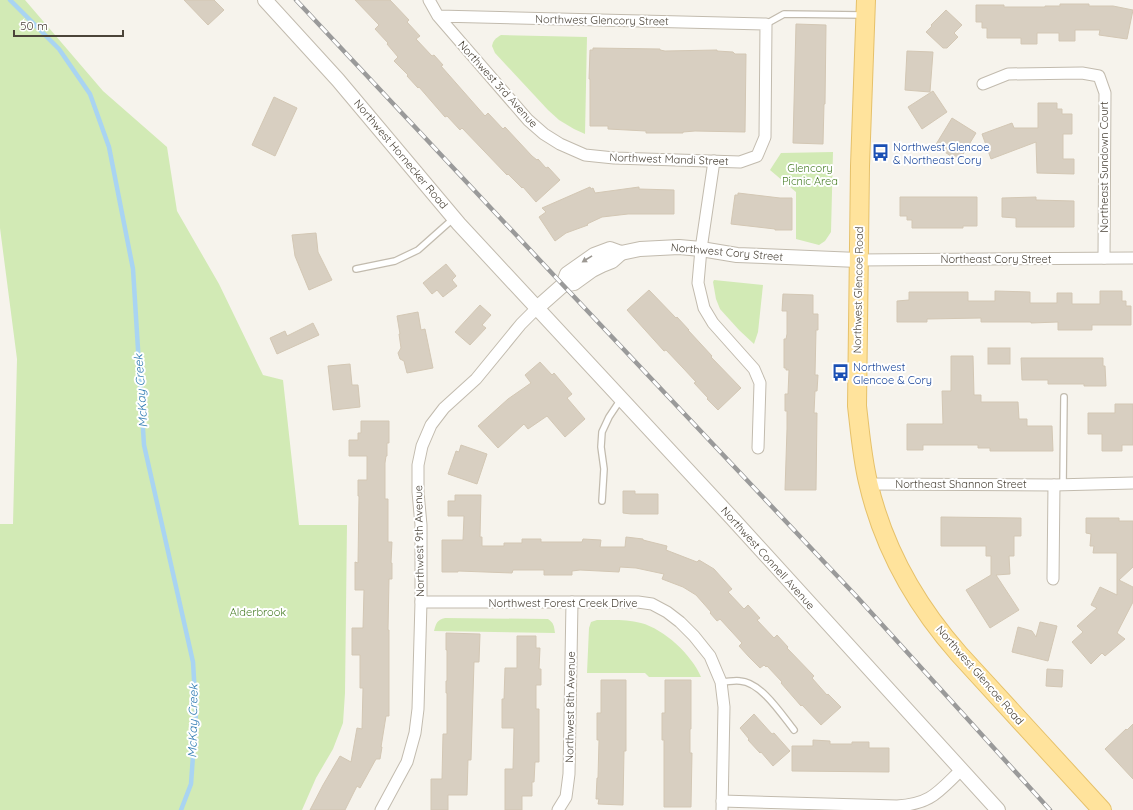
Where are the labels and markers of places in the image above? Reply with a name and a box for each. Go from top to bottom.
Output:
place label: Northwest Glencoe & Northeast Cory [893,140,989,167]
bus stop icon: Northwest Glencoe & Northeast Cory [870,143,890,163]
place label: Northwest Glencoe & Cory [853,360,932,387]
bus stop icon: Northwest Glencoe & Cory [830,363,850,383]

